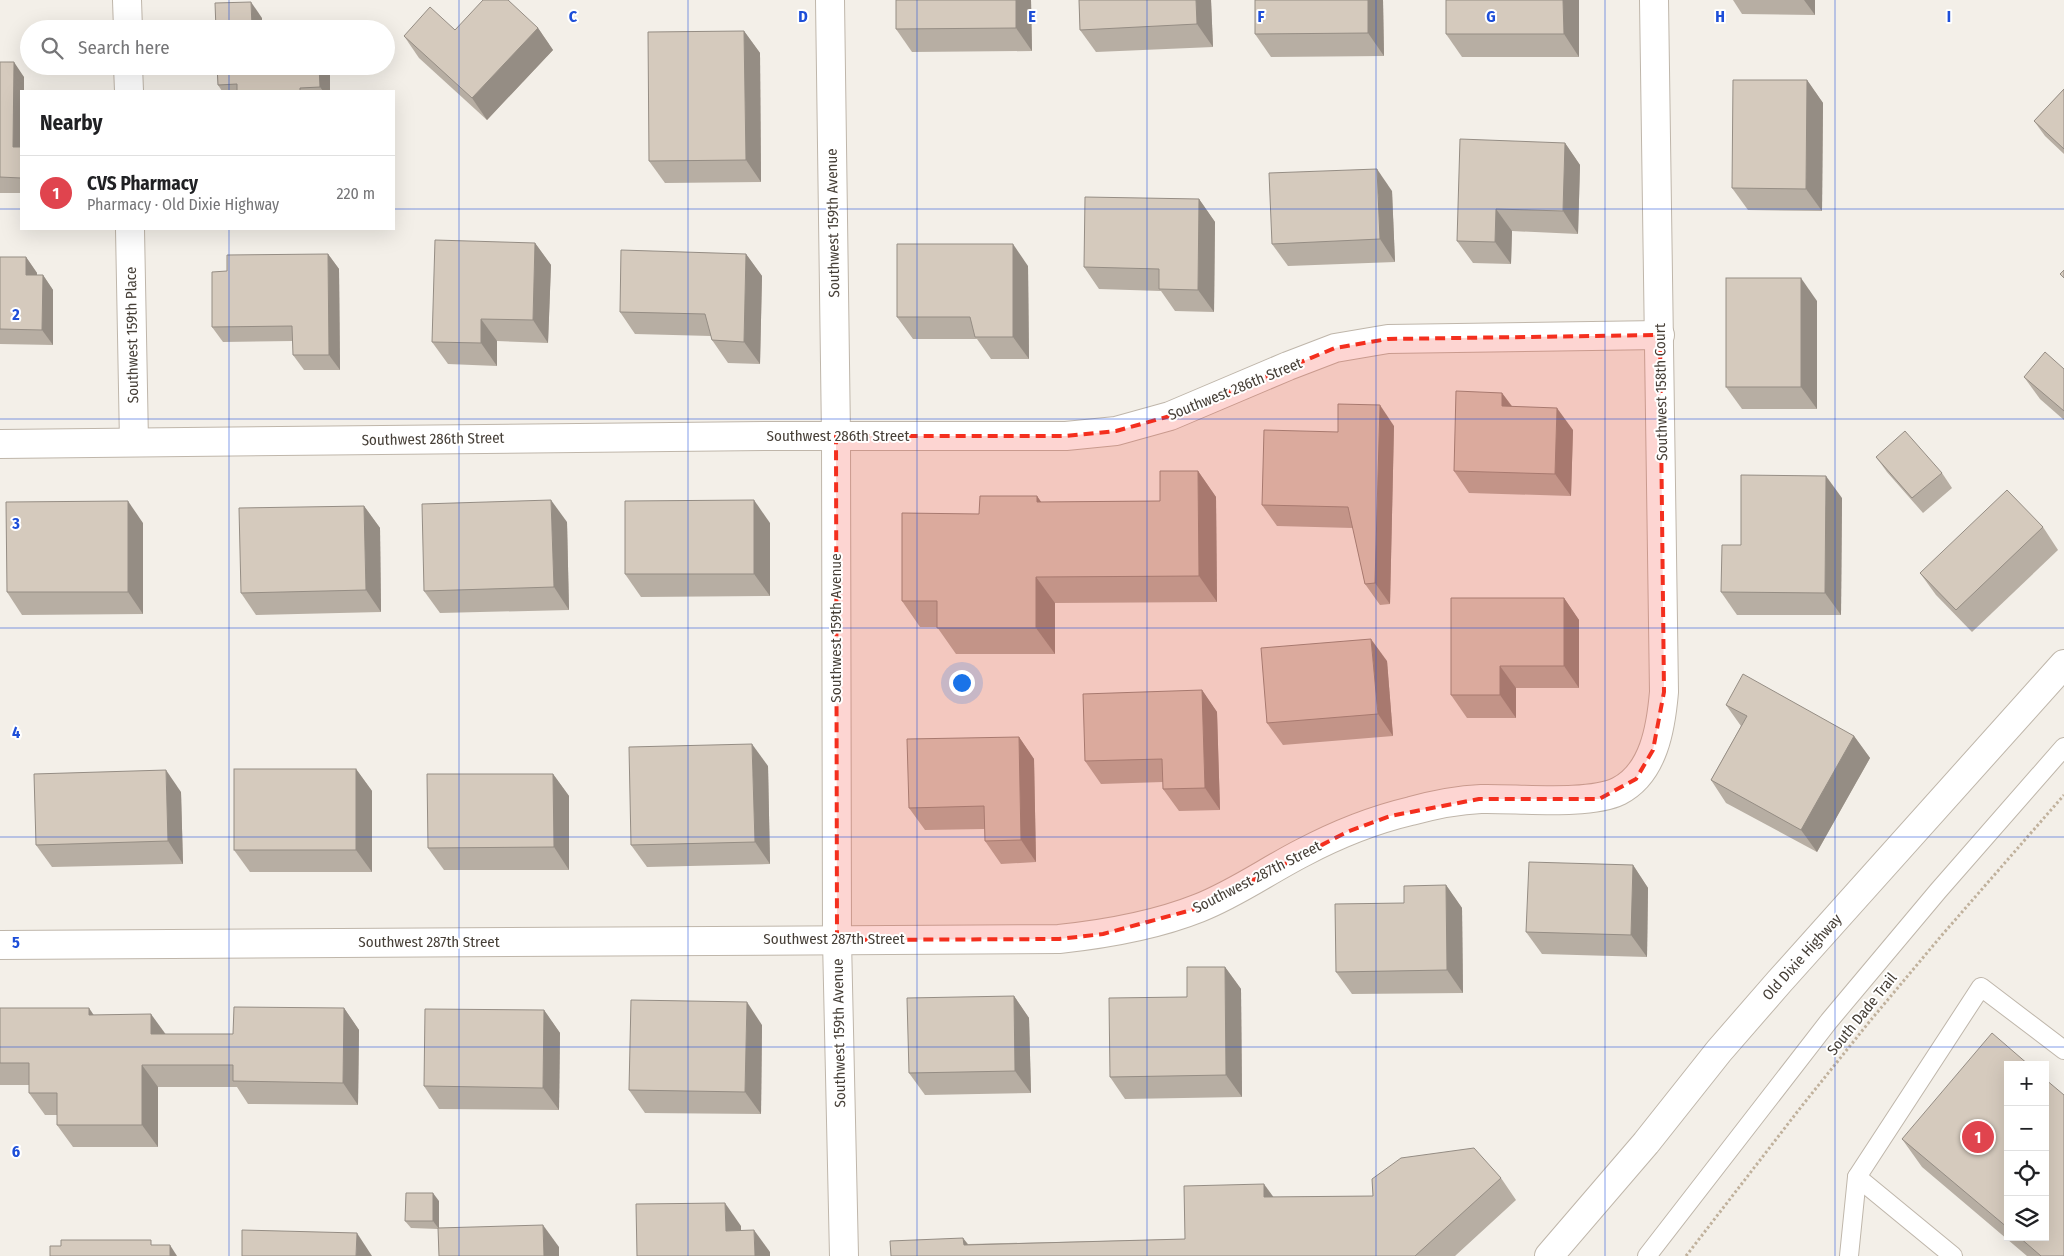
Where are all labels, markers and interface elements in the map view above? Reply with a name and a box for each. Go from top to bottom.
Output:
text: C [569,7,578,26]
text: D [798,7,808,26]
text: E [1028,7,1036,26]
text: F [1257,7,1265,26]
text: G [1486,7,1496,26]
text: H [1715,7,1725,26]
text: I [1947,7,1951,26]
search box [20,20,395,75]
icon: search [38,34,66,62]
text: Search here [78,36,170,59]
text: Nearby [40,110,102,136]
street label: Southwest 159th Avenue [823,148,843,298]
text: CVS Pharmacy [87,172,198,195]
text: 1 [53,184,59,203]
text: 220 m [336,184,375,203]
text: Pharmacy · Old Dixie Highway [87,195,279,214]
street label: Southwest 159th Place [122,267,142,403]
text: 2 [11,305,20,324]
street label: Southwest 158th Court [1651,323,1671,461]
street label: Southwest 286th Street [1165,354,1305,424]
street label: Southwest 286th Street [767,427,910,445]
street label: Southwest 286th Street [361,429,505,449]
text: 3 [11,514,20,533]
street label: Southwest 159th Avenue [827,553,845,703]
your location [949,670,975,696]
text: 4 [12,723,20,742]
street label: Southwest 287th Street [1190,837,1324,917]
street label: Old Dixie Highway [1759,910,1846,1004]
street label: Southwest 287th Street [763,930,905,948]
text: 5 [12,933,20,952]
street label: Southwest 287th Street [358,933,500,951]
street label: Southwest 159th Avenue [829,958,849,1108]
street label: South Dade Trail [1823,969,1901,1059]
map controls [2004,1061,2049,1241]
button: + [2004,1061,2049,1106]
button: − [2004,1106,2049,1151]
pin: 1 [1962,1118,1994,1156]
text: 6 [12,1142,20,1161]
button: locate [2004,1151,2049,1196]
button: layers [2004,1196,2049,1241]

